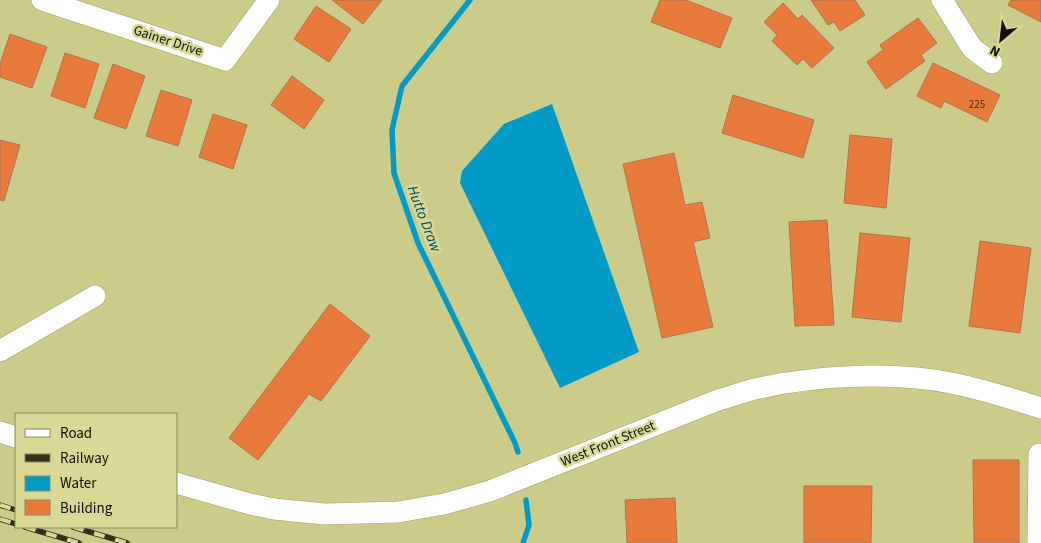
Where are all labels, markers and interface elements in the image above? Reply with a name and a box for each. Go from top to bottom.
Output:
north arrow [976,15,1026,65]
street label: Gainer Drive [131,20,205,62]
text: N [987,40,1004,62]
house number: 225 [969,97,985,112]
water label: Hutto Draw [402,183,446,256]
legend [15,413,178,528]
street label: West Front Street [558,416,658,472]
text: Road [60,423,92,444]
text: Railway [60,448,109,469]
text: Water [60,473,97,494]
text: Building [60,498,113,519]

